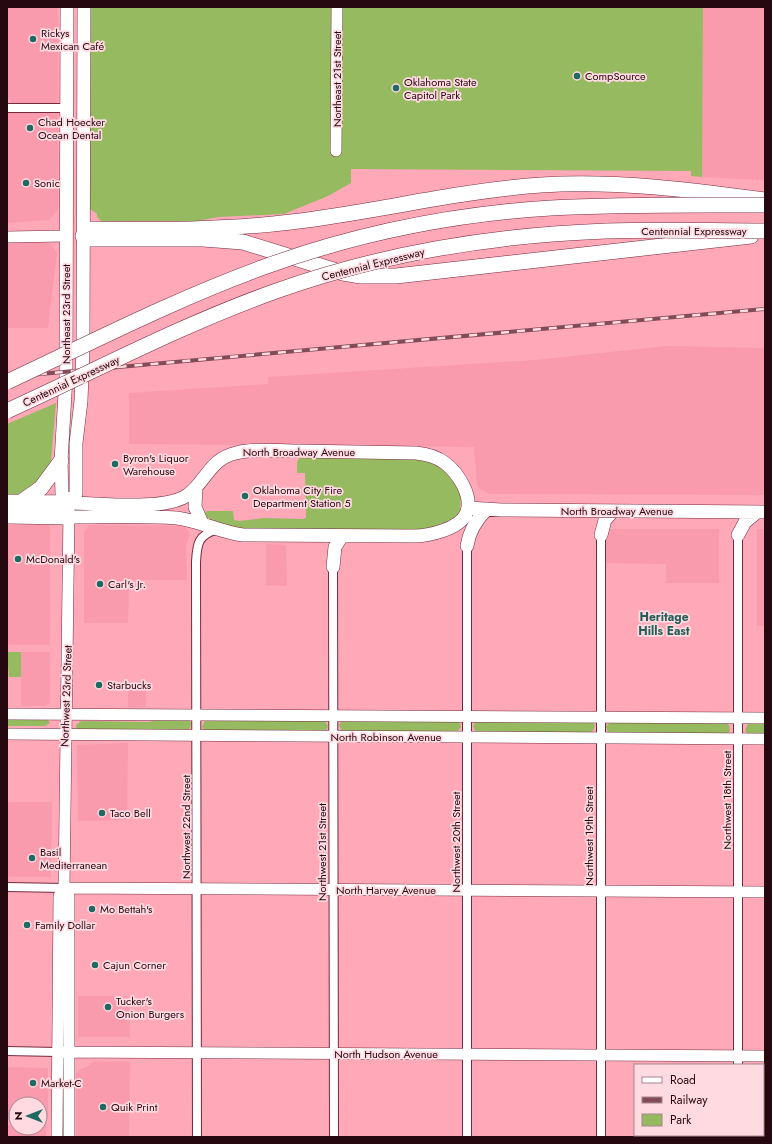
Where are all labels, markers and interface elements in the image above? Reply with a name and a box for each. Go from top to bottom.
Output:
place label: Rickys Mexican Café [41,25,104,54]
street label: Northeast 21st Street [329,31,345,127]
marker: Rickys Mexican Café [28,34,38,44]
place label: CompSource [585,68,646,84]
marker: CompSource [572,71,582,81]
place label: Oklahoma State Capitol Park [404,74,477,103]
marker: Oklahoma State Capitol Park [391,83,401,93]
place label: Chad Hoecker Ocean Dental [38,114,105,143]
marker: Chad Hoecker Ocean Dental [25,123,35,133]
place label: Sonic [34,175,60,191]
marker: Sonic [21,178,31,188]
street label: Centennial Expressway [641,223,747,239]
street label: Centennial Expressway [320,243,426,285]
street label: Northeast 23rd Street [58,264,74,364]
street label: Centennial Expressway [20,351,122,411]
street label: North Broadway Avenue [243,444,356,460]
place label: Byron's Liquor Warehouse [123,450,189,479]
marker: Byron's Liquor Warehouse [110,459,120,469]
place label: Oklahoma City Fire Department Station 5 [253,482,351,511]
marker: Oklahoma City Fire Department Station 5 [240,491,250,501]
street label: North Broadway Avenue [561,503,674,519]
place label: McDonald's [26,551,81,567]
marker: McDonald's [13,554,23,564]
place label: Carl's Jr. [108,576,146,592]
marker: Carl's Jr. [95,579,105,589]
district label: Heritage Hills East [638,608,690,640]
street label: Northwest 23rd Street [56,644,76,747]
place label: Starbucks [107,677,152,693]
marker: Starbucks [94,680,104,690]
street label: North Robinson Avenue [331,729,442,745]
street label: Northwest 18th Street [719,750,735,849]
street label: Northwest 22nd Street [178,775,194,879]
street label: Northwest 19th Street [581,786,597,886]
street label: Northwest 20th Street [448,791,464,892]
street label: Northwest 21st Street [314,803,330,901]
place label: Taco Bell [110,805,151,821]
marker: Taco Bell [97,808,107,818]
place label: Basil Mediterranean [40,844,107,873]
marker: Basil Mediterranean [27,853,37,863]
street label: North Harvey Avenue [336,882,436,898]
place label: Mo Bettah's [100,901,153,917]
marker: Mo Bettah's [87,904,97,914]
place label: Family Dollar [35,917,95,933]
marker: Family Dollar [22,920,32,930]
place label: Cajun Corner [103,957,166,973]
marker: Cajun Corner [90,960,100,970]
place label: Tucker's Onion Burgers [116,993,185,1022]
marker: Tucker's Onion Burgers [103,1002,113,1012]
street label: North Hudson Avenue [334,1046,438,1062]
legend [634,1064,764,1136]
text: Road [670,1071,696,1089]
place label: Market-C [41,1075,82,1091]
marker: Market-C [28,1078,38,1088]
text: Railway [670,1091,708,1109]
north arrow [8,1096,48,1136]
place label: Quik Print [111,1099,158,1115]
marker: Quik Print [98,1102,108,1112]
text: Park [670,1111,692,1129]
text: N [10,1112,26,1120]

